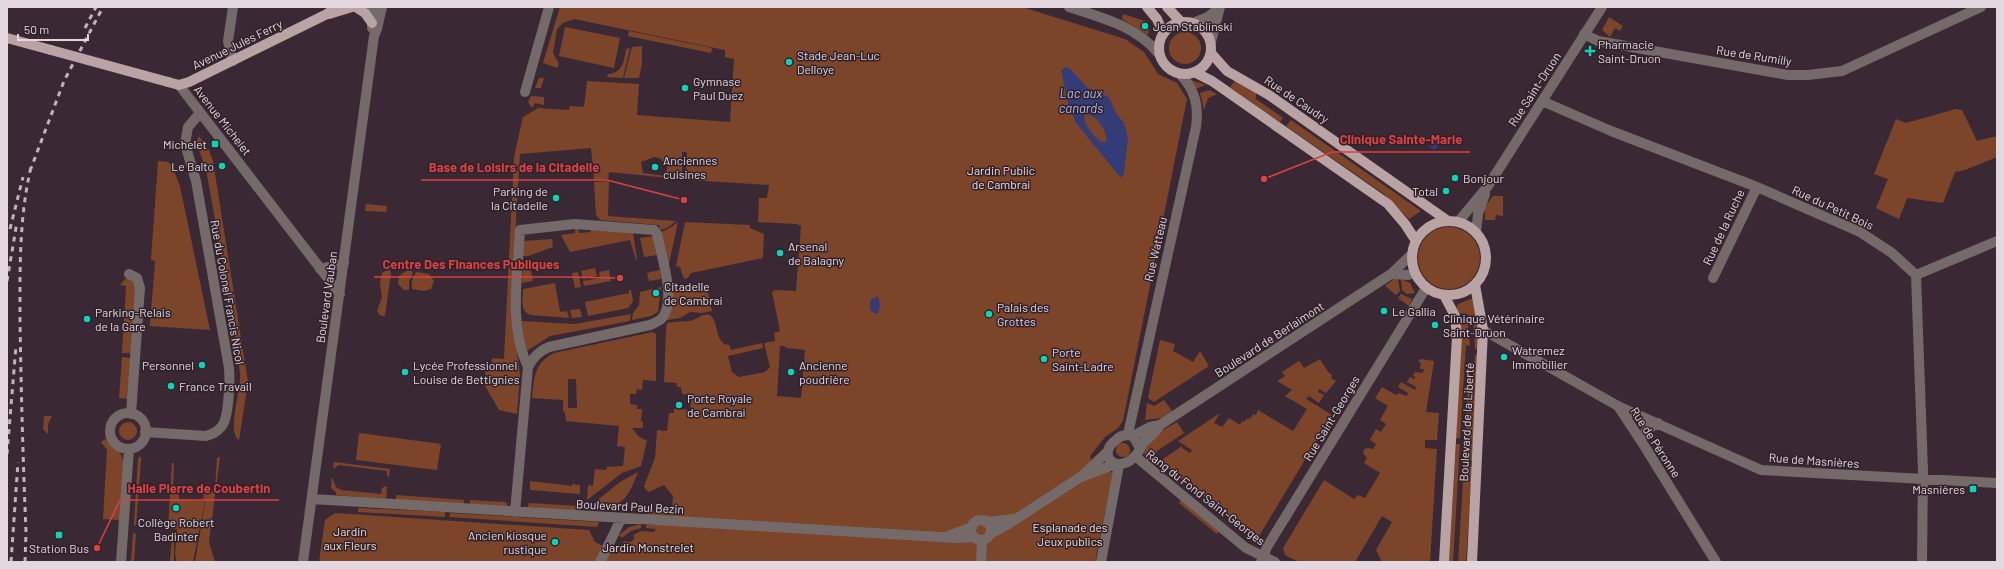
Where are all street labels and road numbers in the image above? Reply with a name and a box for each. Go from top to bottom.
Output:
street label: Avenue Jules Ferry [190,16,285,72]
street label: Rue de Rumilly [1716,42,1793,68]
street label: Rue Saint-Druon [1505,49,1563,129]
street label: Rue de Caudry [1262,72,1332,126]
street label: Avenue Michelet [191,82,255,158]
street label: Rue du Petit Bois [1790,182,1876,232]
street label: Rue de la Ruche [1699,187,1747,267]
street label: Rue Watteau [1141,215,1169,283]
street label: Rue du Colonel Francis Nicol [208,219,248,365]
street label: Boulevard Vauban [313,250,339,344]
street label: Boulevard de Berlaimont [1212,298,1326,380]
street label: Boulevard de la Liberté [1456,362,1476,482]
street label: Rue Saint-Georges [1300,373,1362,463]
street label: Rue de Péronne [1628,404,1684,480]
street label: Rang du Fond Saint-Georges [1144,446,1268,548]
street label: Rue de Masnières [1768,450,1860,470]
street label: Boulevard Paul Bezin [576,496,684,516]

